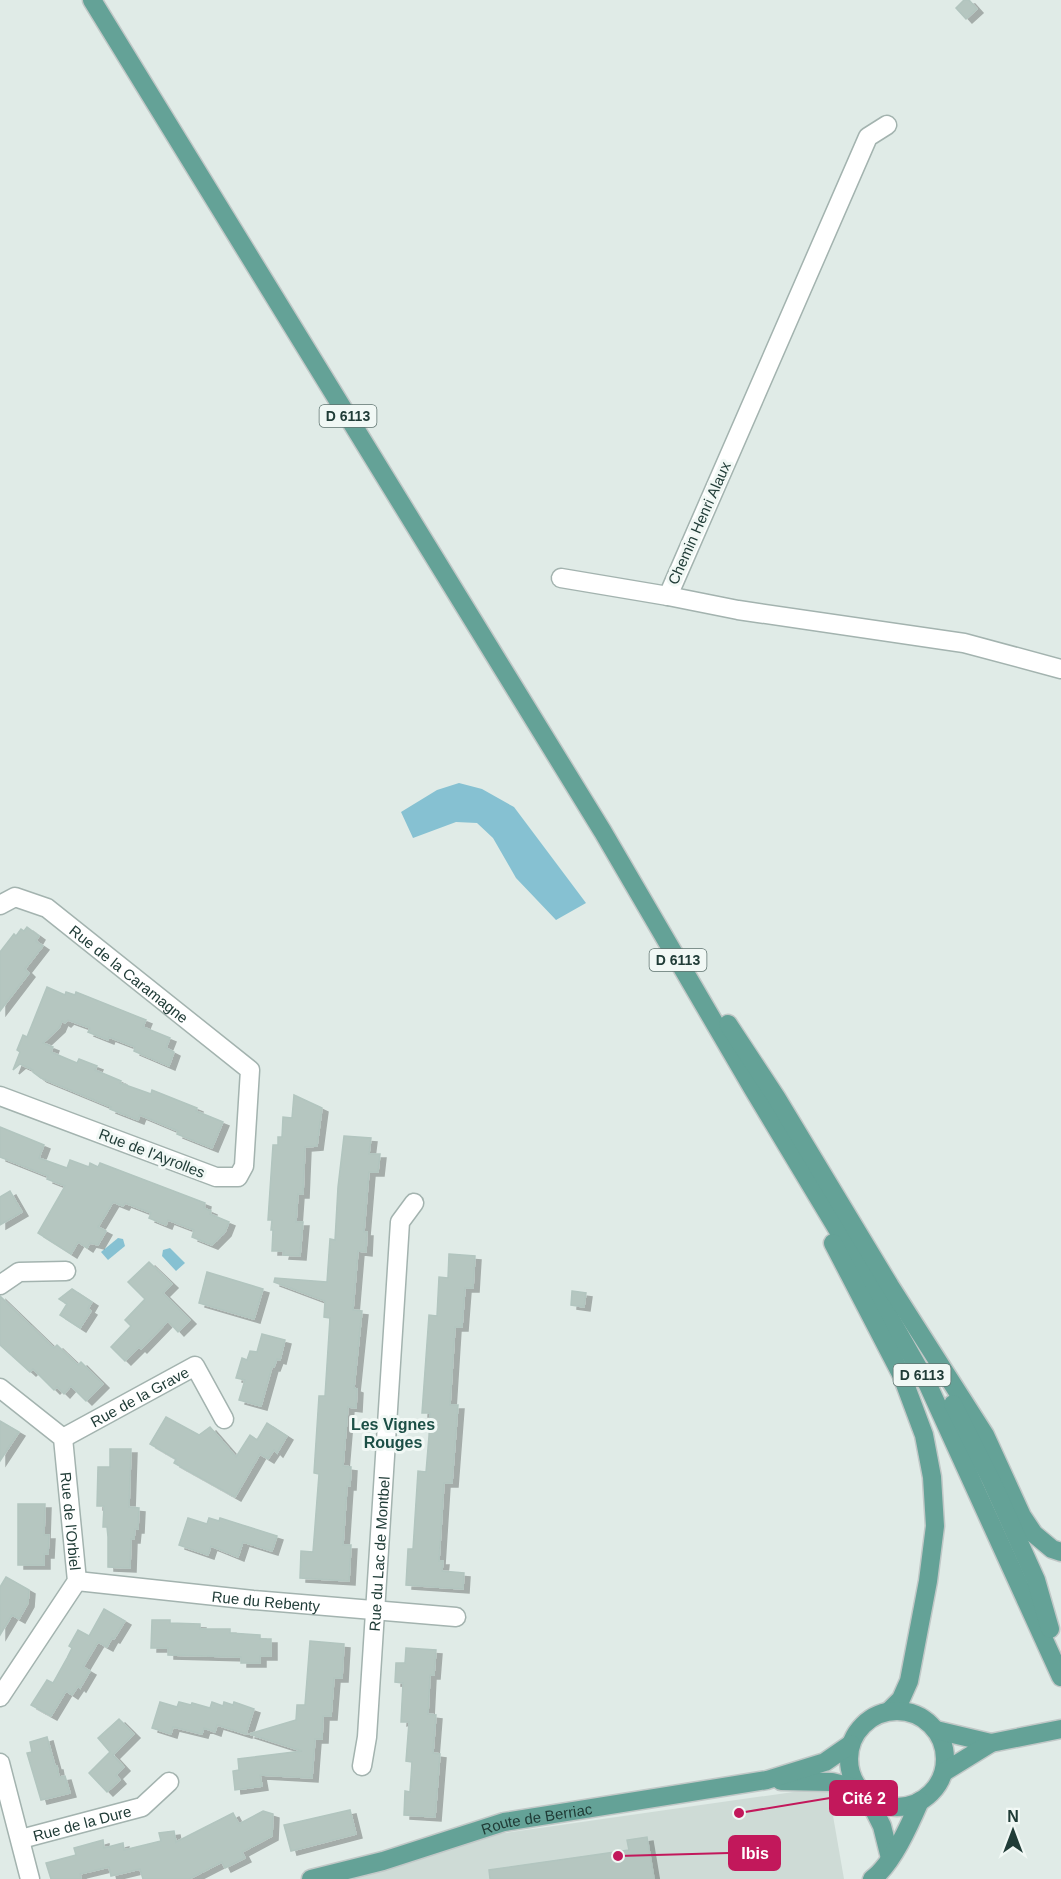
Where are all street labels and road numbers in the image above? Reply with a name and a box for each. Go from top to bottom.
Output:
road number: D 6113 [320,405,376,427]
street label: Chemin Henri Alaux [664,459,734,587]
street label: Rue de la Caramagne [67,921,192,1026]
road number: D 6113 [650,949,706,971]
street label: Rue de l'Ayrolles [97,1125,207,1181]
street label: Rue de la Grave [87,1363,191,1430]
road number: D 6113 [894,1364,950,1386]
street label: Rue de l'Orbiel [58,1471,84,1571]
street label: Rue du Lac de Montbel [365,1476,392,1632]
street label: Rue du Rebenty [211,1587,321,1614]
street label: Route de Berriac [479,1799,594,1837]
street label: Rue de la Dure [31,1802,133,1844]

